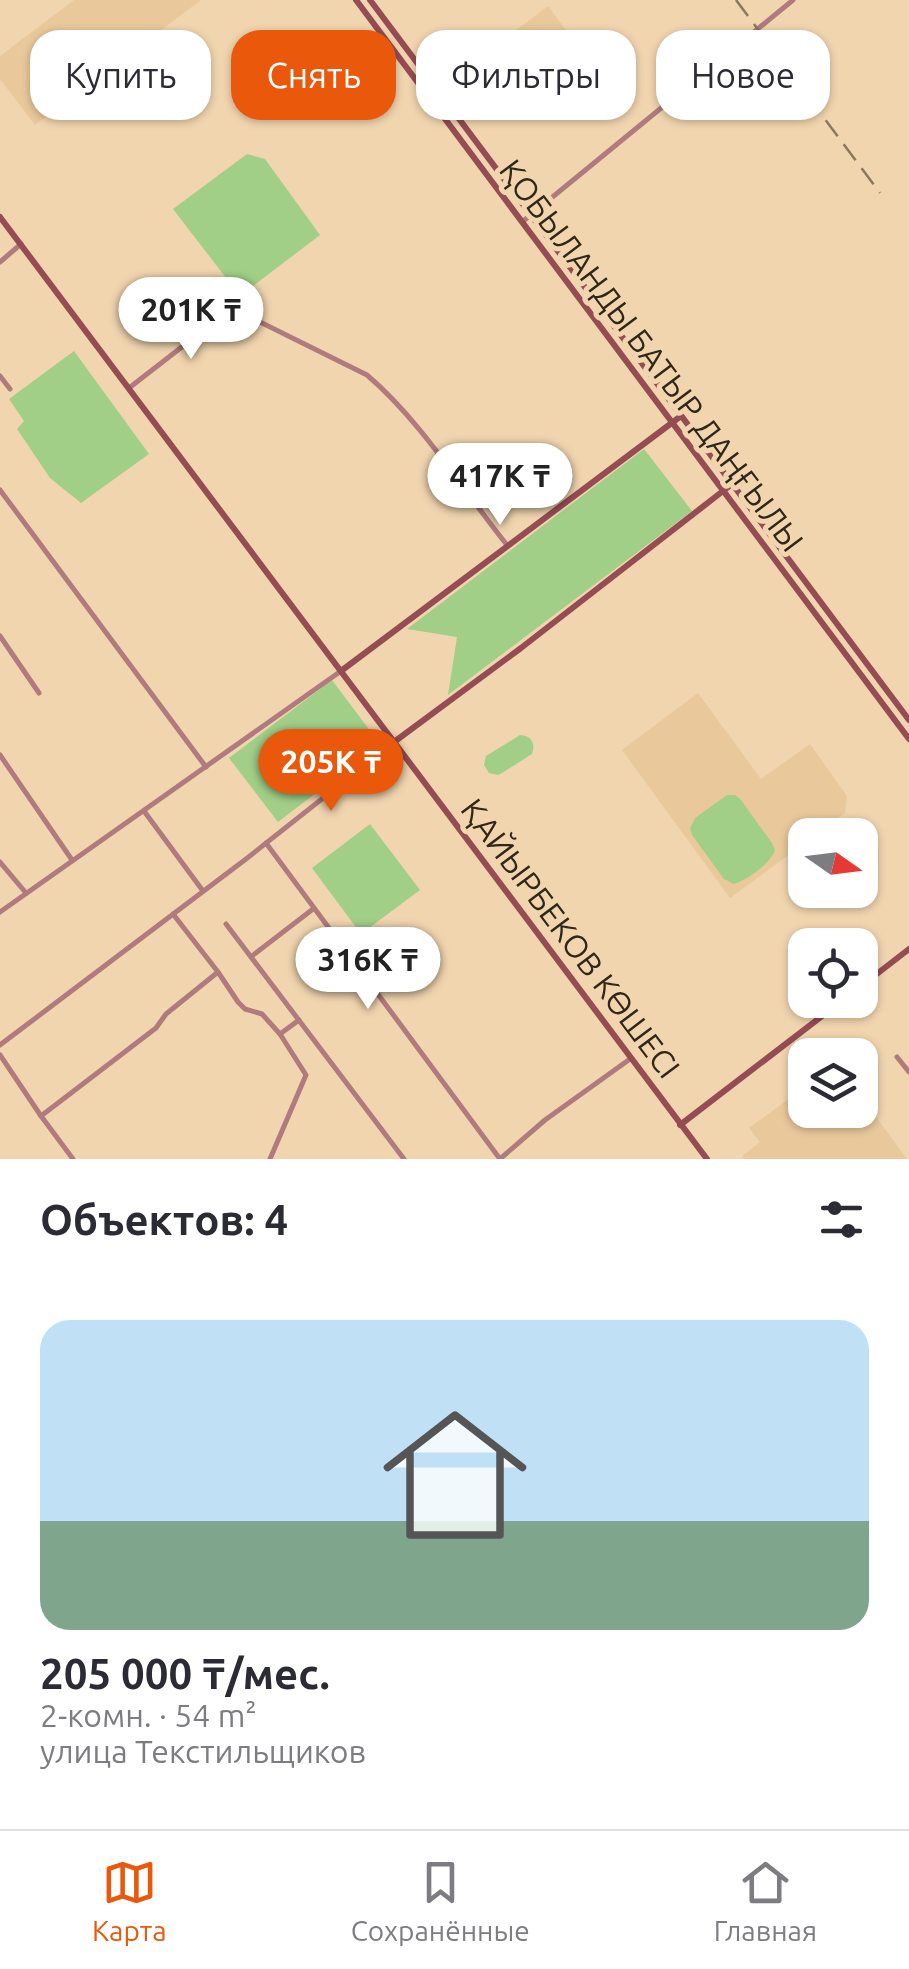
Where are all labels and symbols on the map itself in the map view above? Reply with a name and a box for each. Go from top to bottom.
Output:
street label: ҚОБЫЛАНДЫ БАТЫР ДАҢҒЫЛЫ [493,152,811,558]
pin: 201K ₸ [110,277,272,362]
pin: 417K ₸ [419,443,581,528]
pin: 205K ₸ [250,729,412,814]
street label: ҚАЙЫРБЕКОВ КӨШЕСІ [454,792,688,1084]
north arrow [788,818,878,908]
pin: 316K ₸ [287,927,449,1012]

